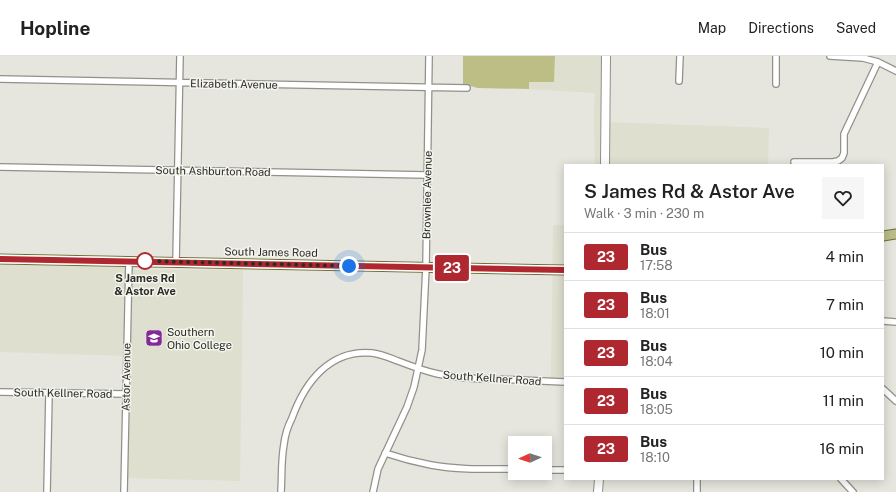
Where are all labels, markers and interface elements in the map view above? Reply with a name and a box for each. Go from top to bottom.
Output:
text: Hopline [20,17,90,39]
text: Map [698,20,726,36]
text: Directions [748,20,814,36]
text: Saved [836,20,876,36]
street label: Elizabeth Avenue [190,77,278,91]
street label: Brownlee Avenue [420,151,434,239]
street label: South Ashburton Road [155,164,271,178]
button: heart [822,177,864,219]
text: S James Rd & Astor Ave [584,180,795,202]
text: Walk · 3 min · 230 m [584,206,704,221]
text: Bus [640,241,667,258]
street label: South James Road [224,245,318,259]
text: 4 min [825,248,864,265]
text: 23 [597,249,615,265]
marker: S James Rd & Astor Ave [136,252,154,270]
line badge: 23 [434,255,470,281]
your location [339,256,359,276]
text: 17:58 [640,258,673,273]
text: 23 [443,260,461,276]
place label: S James Rd & Astor Ave [114,272,176,297]
text: Bus [640,289,667,306]
text: 7 min [826,296,864,313]
text: 23 [597,297,615,313]
text: 18:01 [640,306,670,321]
place label: Southern Ohio College [167,326,232,351]
school or university icon: Southern Ohio College [144,328,164,348]
text: Bus [640,337,667,354]
street label: Astor Avenue [119,343,133,411]
text: 10 min [820,344,864,361]
text: 23 [597,345,615,361]
text: 18:04 [640,354,673,369]
street label: South Kellner Road [442,369,542,387]
text: Bus [640,385,667,402]
street label: South Kellner Road [14,386,112,400]
text: 11 min [823,392,864,409]
text: 23 [597,393,615,409]
text: 18:05 [640,402,673,417]
text: Bus [640,433,667,450]
north arrow [508,436,552,480]
map controls [508,436,552,480]
text: 16 min [819,440,864,457]
text: 23 [597,441,615,457]
text: 18:10 [640,450,670,465]

